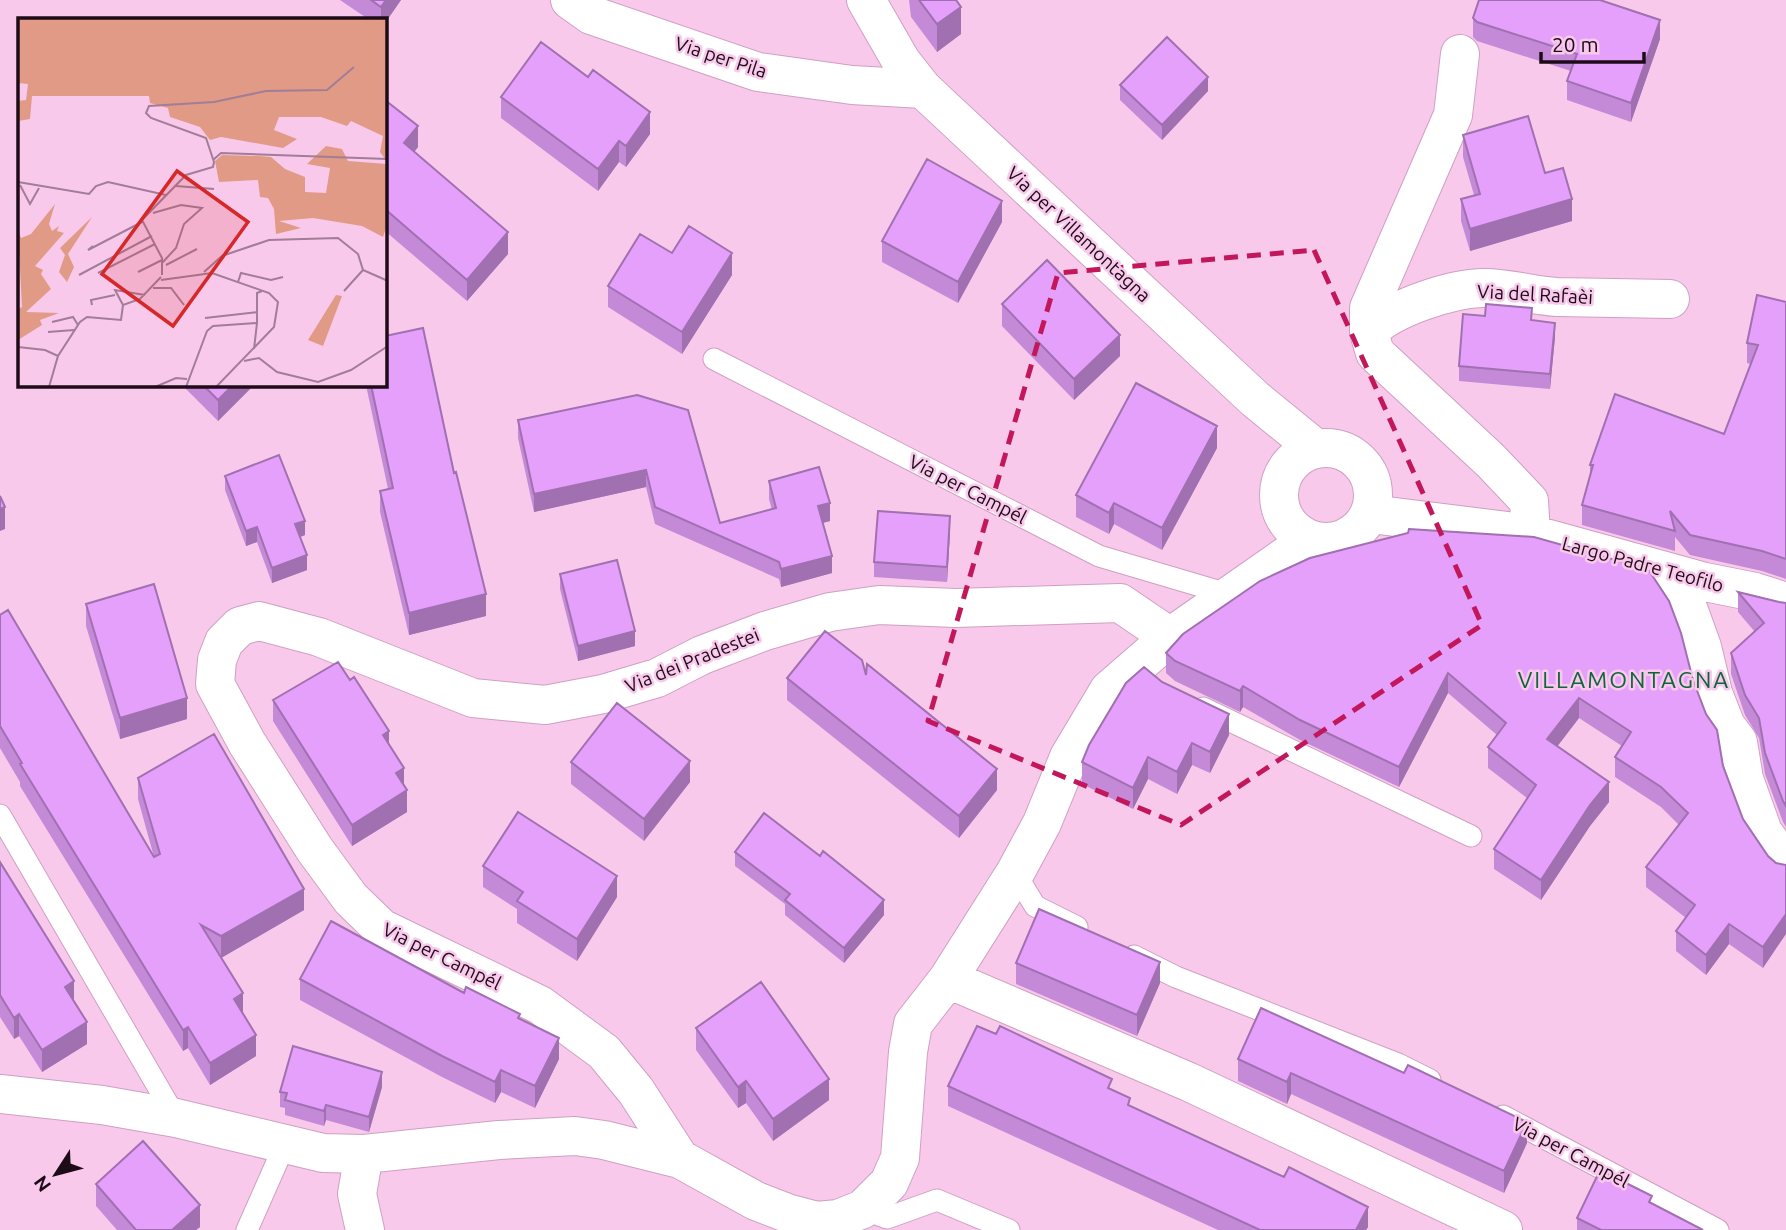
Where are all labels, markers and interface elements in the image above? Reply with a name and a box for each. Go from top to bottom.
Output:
inset map [18,18,387,387]
scale bar [1541,21,1644,65]
street label: Via per Pila [672,32,770,82]
text: 20 m [1552,32,1599,56]
street label: Via per Villamontagna [1002,162,1156,306]
street label: Via del Rafaèi [1477,280,1593,308]
street label: Via per Campél [906,450,1030,528]
street label: Largo Padre Teofilo [1560,532,1726,596]
street label: Via dei Pradestei [622,623,762,697]
district label: VILLAMONTAGNA [1518,667,1730,692]
street label: Via per Campél [379,918,505,994]
street label: Via per Campél [1509,1112,1633,1192]
north arrow [21,1139,91,1209]
text: N [29,1172,55,1196]

